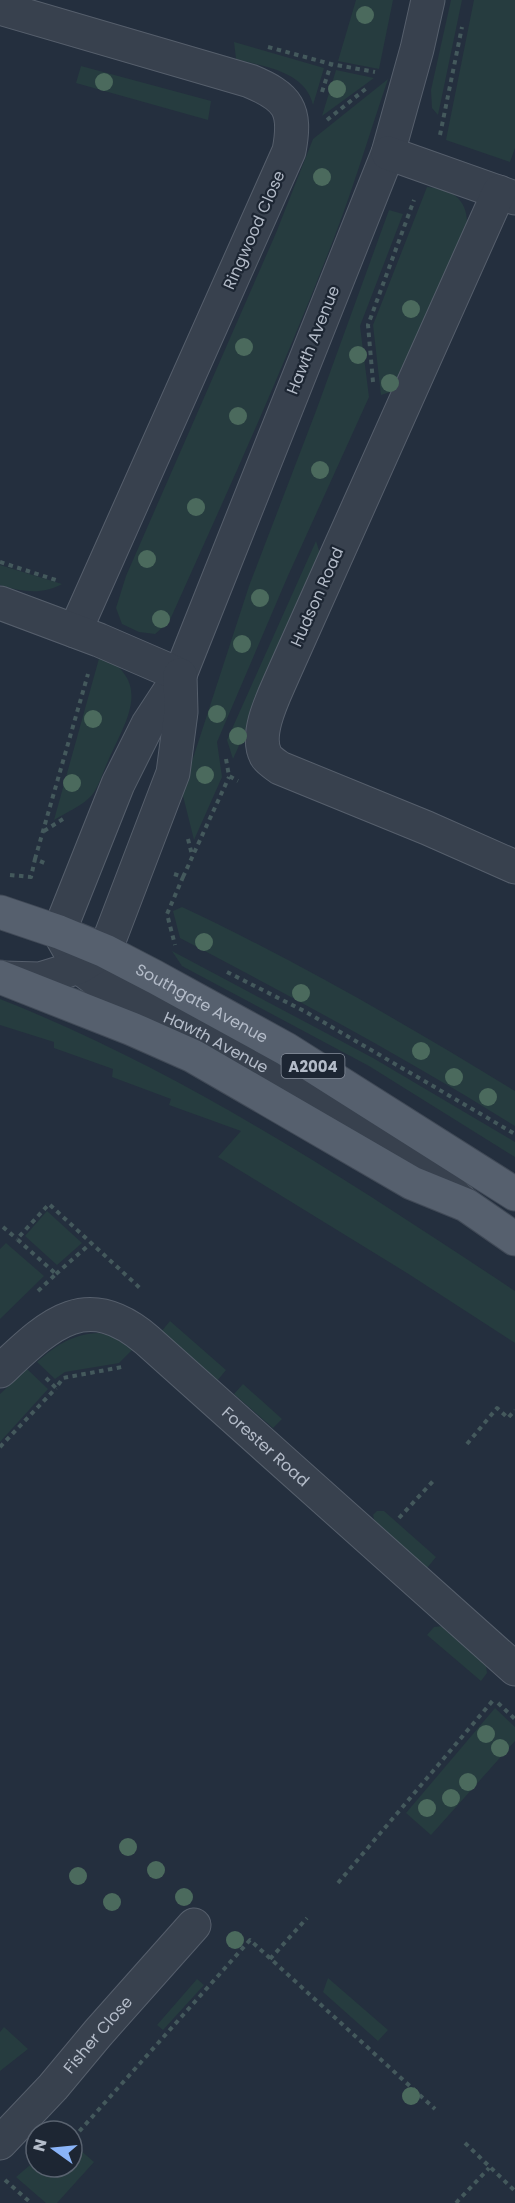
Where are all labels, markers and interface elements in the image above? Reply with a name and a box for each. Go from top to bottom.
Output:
street label: Ringwood Close [217,167,291,293]
street label: Hawth Avenue [281,282,345,398]
street label: Hudson Road [285,544,349,650]
street label: Southgate Avenue [132,957,272,1049]
street label: Hawth Avenue [160,1005,273,1079]
road number: A2004 [282,1054,344,1078]
street label: Forester Road [217,1401,315,1492]
street label: Fisher Close [58,1991,137,2078]
north arrow [24,2119,84,2179]
text: N [27,2136,53,2154]

